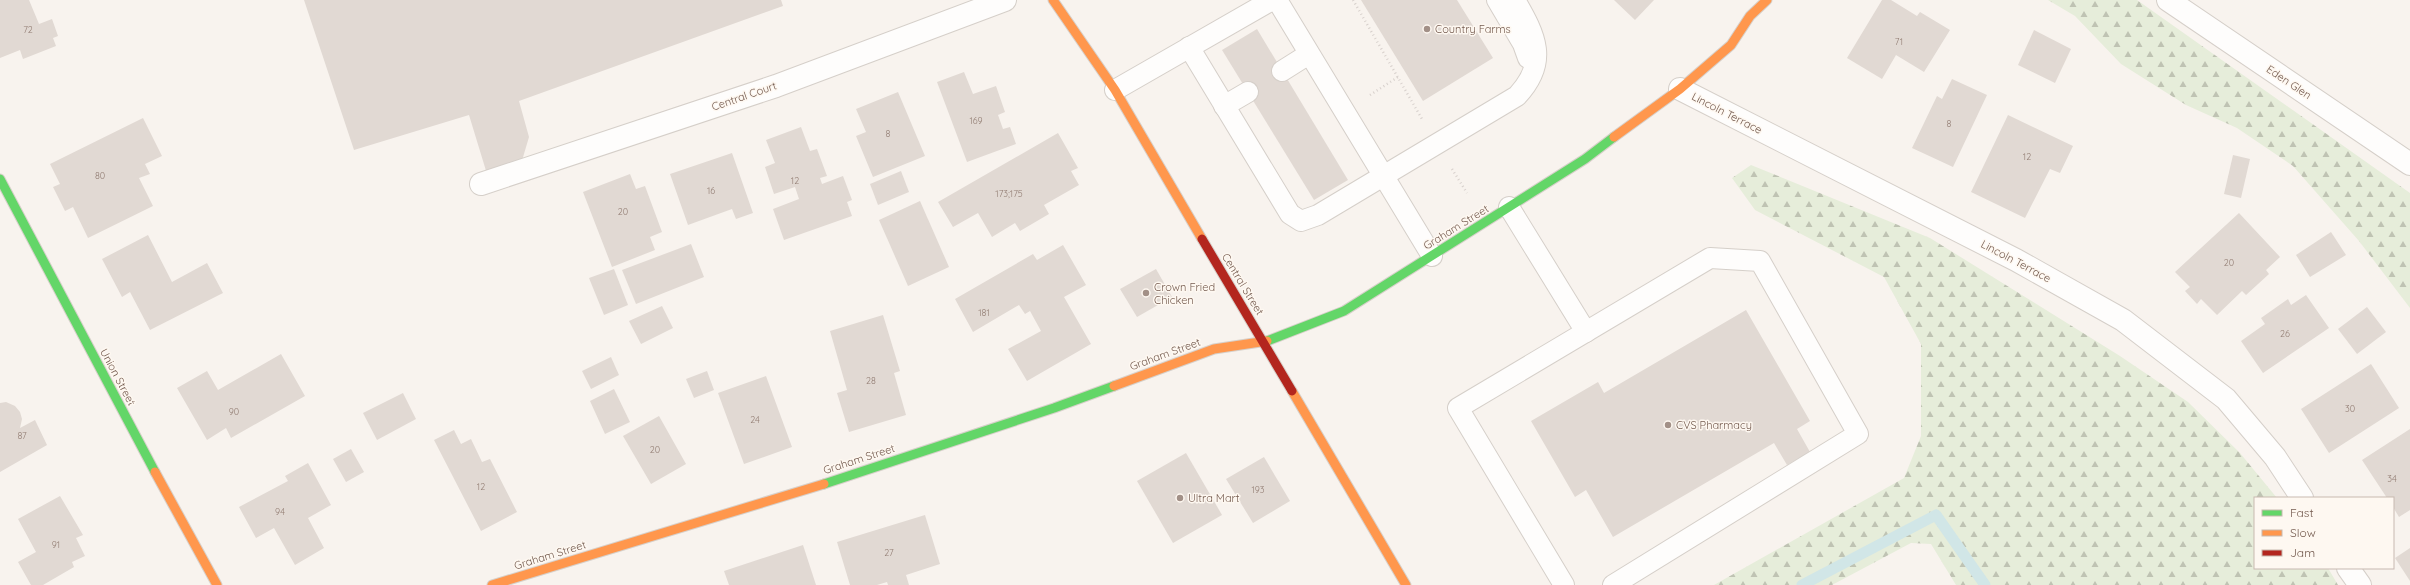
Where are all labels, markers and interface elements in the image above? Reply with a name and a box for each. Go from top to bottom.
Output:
place label: Country Farms [1435,22,1511,36]
house number: 72 [23,24,33,35]
marker: Country Farms [1422,24,1432,34]
house number: 71 [1895,36,1903,47]
street label: Eden Glen [2264,62,2314,102]
street label: Central Court [710,78,779,114]
street label: Lincoln Terrace [1689,89,1765,137]
house number: 169 [969,115,983,126]
house number: 8 [1947,118,1952,129]
house number: 8 [886,128,891,139]
house number: 12 [2023,151,2031,162]
house number: 80 [95,170,105,181]
house number: 12 [791,175,799,186]
house number: 16 [707,185,715,196]
house number: 173;175 [995,188,1023,199]
street label: Graham Street [1421,201,1491,253]
house number: 20 [618,206,628,217]
street label: Lincoln Terrace [1979,237,2053,285]
street label: Central Street [1219,250,1267,318]
house number: 20 [2224,257,2234,268]
place label: Crown Fried Chicken [1154,280,1215,307]
marker: Crown Fried Chicken [1141,288,1151,298]
house number: 181 [978,307,990,318]
house number: 26 [2280,328,2290,339]
street label: Graham Street [1128,335,1203,373]
street label: Union Street [97,346,139,408]
house number: 28 [866,375,876,386]
house number: 30 [2345,403,2355,414]
house number: 90 [229,406,239,417]
house number: 24 [750,414,760,425]
place label: CVS Pharmacy [1676,418,1752,432]
marker: CVS Pharmacy [1663,420,1673,430]
house number: 87 [17,430,27,441]
street label: Graham Street [821,441,897,477]
house number: 20 [650,444,660,455]
house number: 34 [2387,473,2397,484]
house number: 12 [477,481,485,492]
house number: 193 [1251,484,1265,495]
place label: Ultra Mart [1188,491,1240,505]
marker: Ultra Mart [1175,493,1185,503]
legend [2254,497,2394,569]
text: Fast [2290,505,2314,520]
house number: 94 [275,506,285,517]
text: Slow [2290,525,2316,540]
street label: Graham Street [512,537,588,573]
house number: 91 [52,539,60,550]
text: Jam [2290,545,2315,560]
house number: 27 [884,547,894,558]

